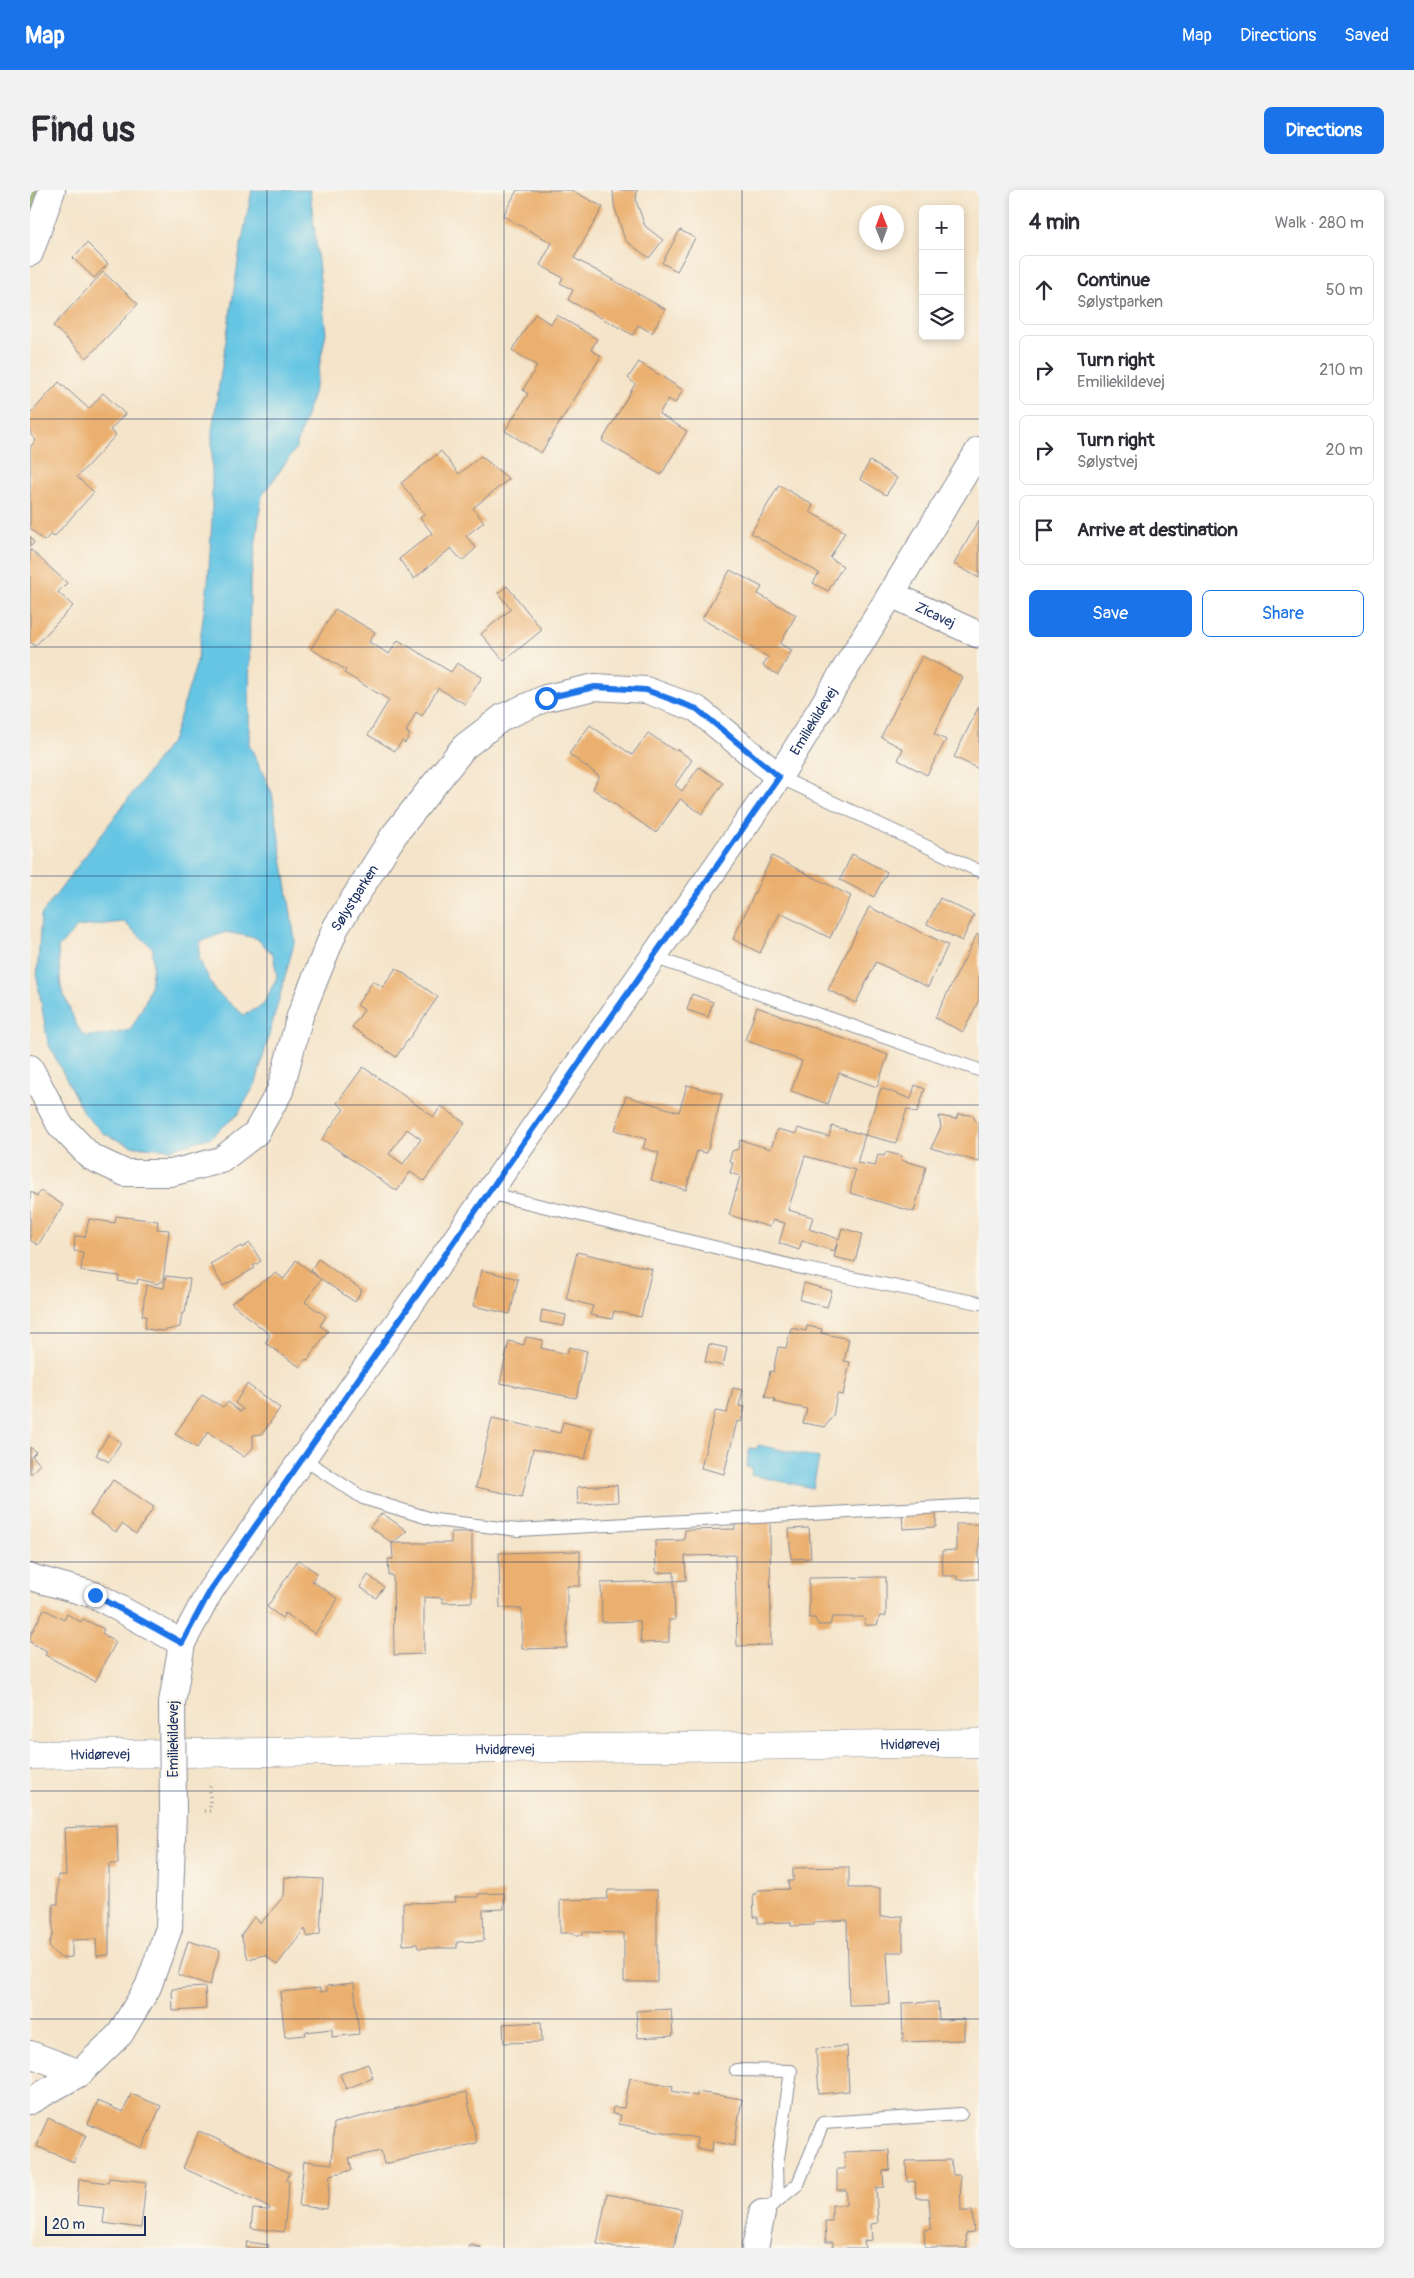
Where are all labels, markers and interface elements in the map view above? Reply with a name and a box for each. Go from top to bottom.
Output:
text: Map [25,21,65,50]
text: Map [1182,24,1212,47]
text: Directions [1240,24,1316,47]
text: Saved [1344,24,1389,47]
button: Directions [1264,107,1384,154]
text: Find us [30,108,135,152]
north arrow [859,205,904,250]
map controls [919,205,964,340]
button: + [919,205,964,250]
text: 4 min [1029,209,1080,236]
text: Walk · 280 m [1275,213,1364,233]
button: − [919,250,964,295]
text: Continue [1077,268,1150,292]
icon: ahead [1030,276,1058,304]
text: 50 m [1326,280,1363,300]
text: Sølystparken [1077,292,1163,312]
button: layers [919,295,964,340]
text: Turn right [1077,348,1155,372]
icon: right [1030,356,1058,384]
text: 210 m [1319,360,1363,380]
text: Emiliekildevej [1077,372,1165,392]
text: Turn right [1077,428,1155,452]
icon: right [1030,436,1058,464]
text: 20 m [1325,440,1363,460]
text: Sølystvej [1077,452,1138,472]
icon: arrive [1030,516,1058,544]
text: Arrive at destination [1077,518,1238,542]
button: Save [1029,590,1192,637]
button: Share [1202,590,1364,637]
street label: Zicavej [913,599,958,632]
street label: Emiliekildevej [786,684,841,758]
route start [535,687,558,710]
street label: Sølystparken [328,861,382,934]
route end [84,1584,107,1607]
street label: Emiliekildevej [165,1701,182,1777]
street label: Hvidørevej [880,1735,940,1753]
street label: Hvidørevej [475,1741,535,1758]
street label: Hvidørevej [70,1746,130,1763]
scale bar [45,2213,146,2236]
text: 20 m [52,2216,85,2233]

